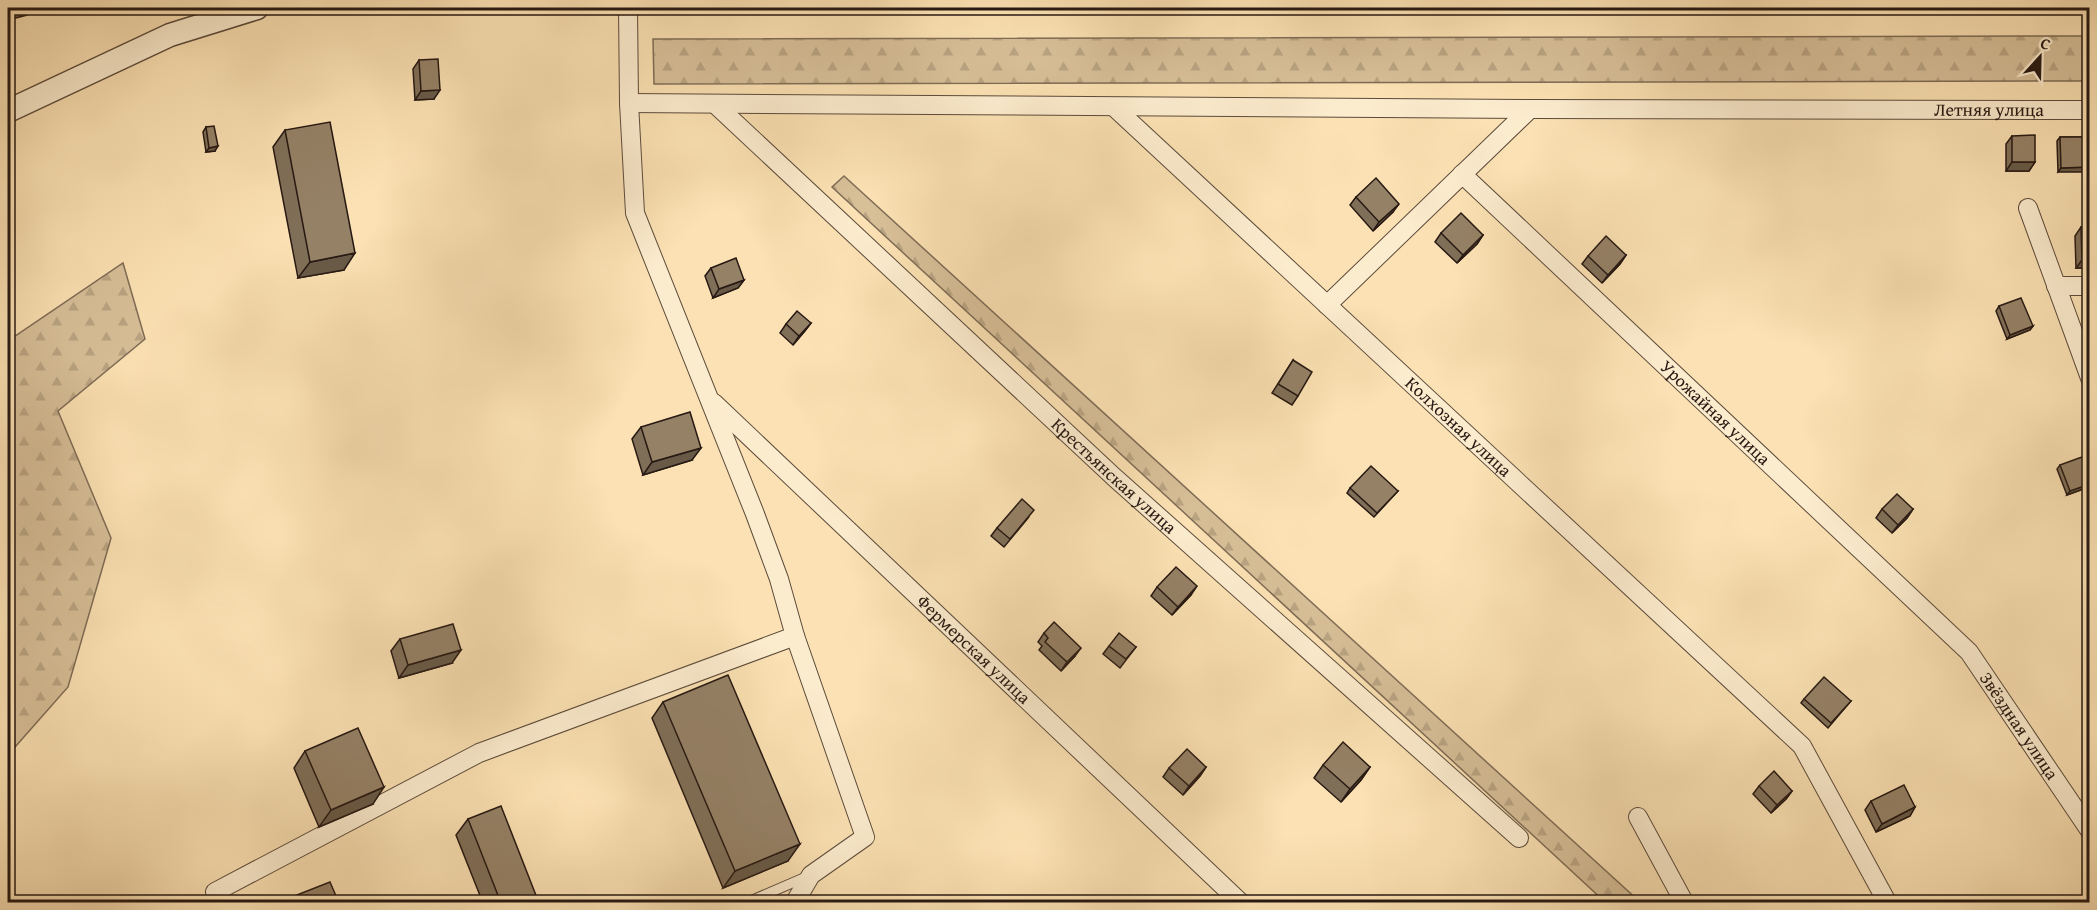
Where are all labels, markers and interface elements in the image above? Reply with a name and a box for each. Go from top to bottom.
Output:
north arrow [2010,27,2070,87]
text: С [2037,30,2054,56]
street label: Летняя улица [1934,96,2044,123]
street label: Урожайная улица [1654,353,1777,472]
street label: Колхозная улица [1399,370,1518,483]
street label: Крестьянская улица [1045,411,1183,540]
street label: Фермерская улица [911,588,1038,710]
street label: Звёздная улица [1973,666,2066,785]

